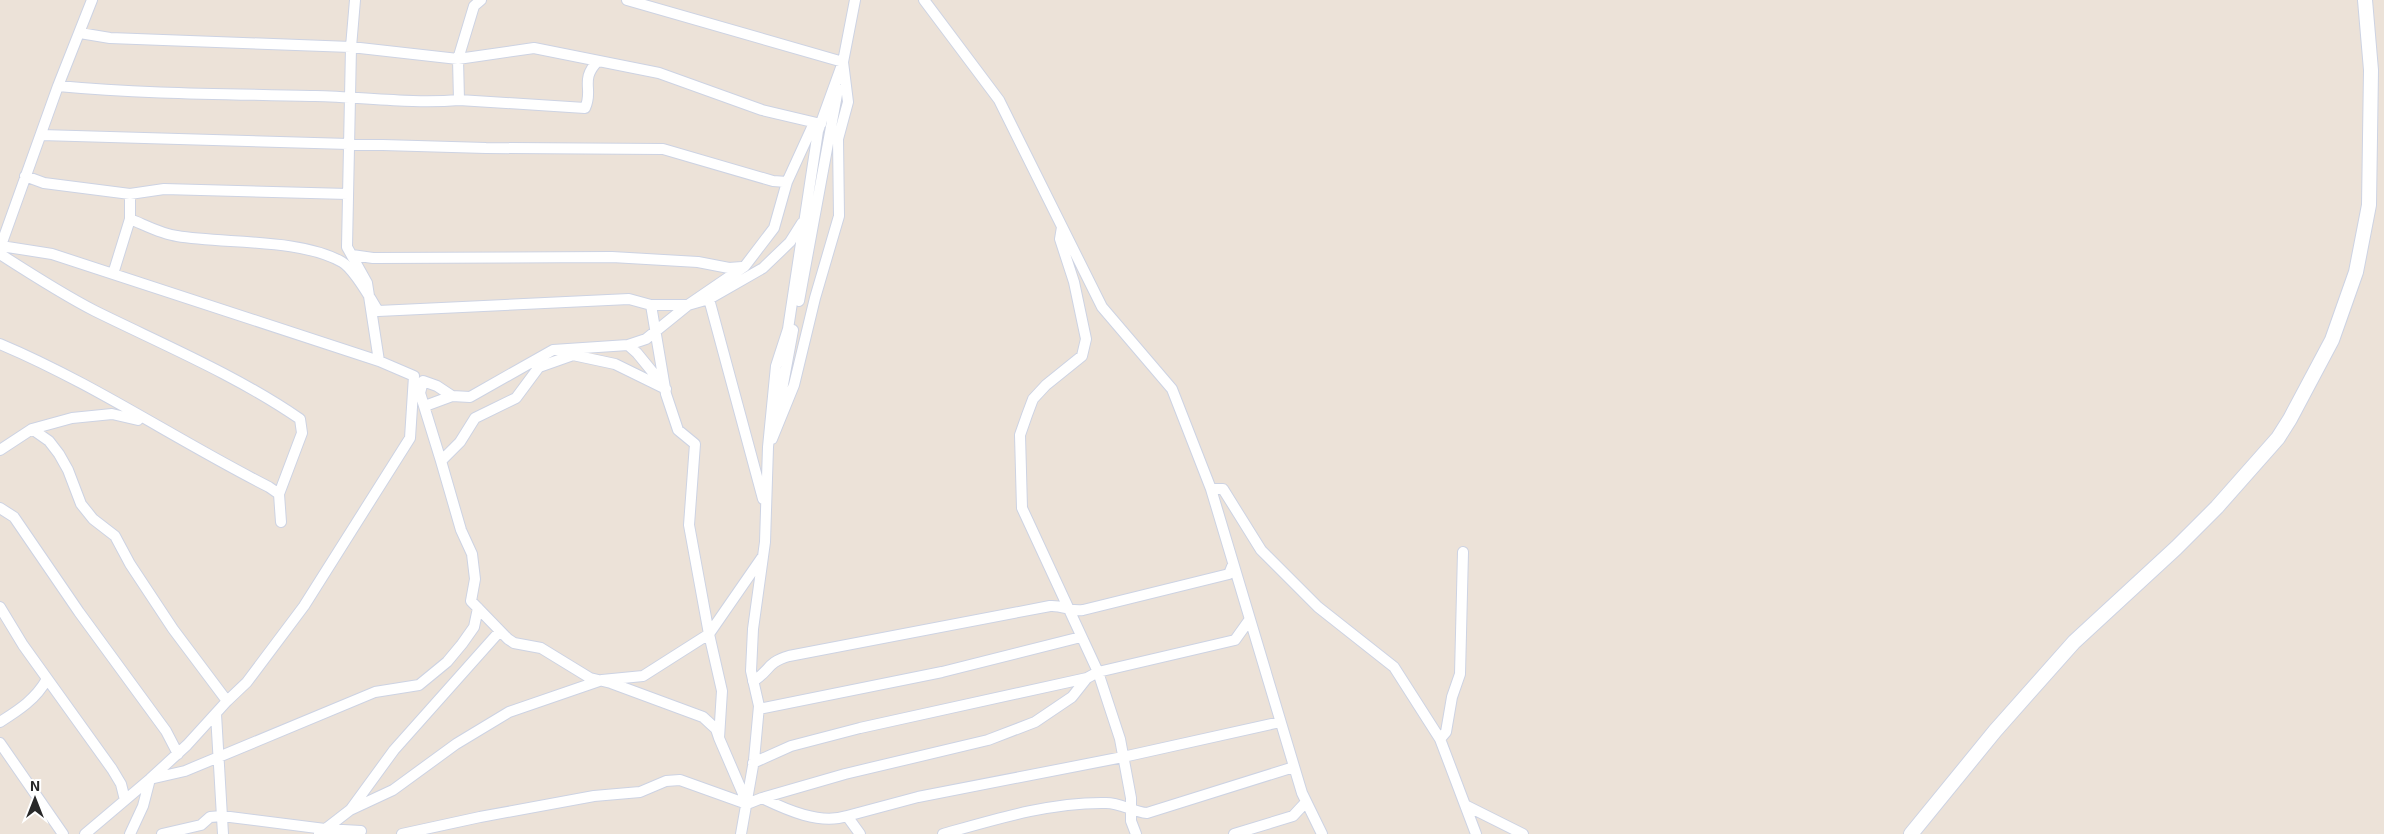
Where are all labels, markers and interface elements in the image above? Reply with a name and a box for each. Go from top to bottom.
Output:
north arrow [10,774,60,824]
text: N [30,777,40,794]

